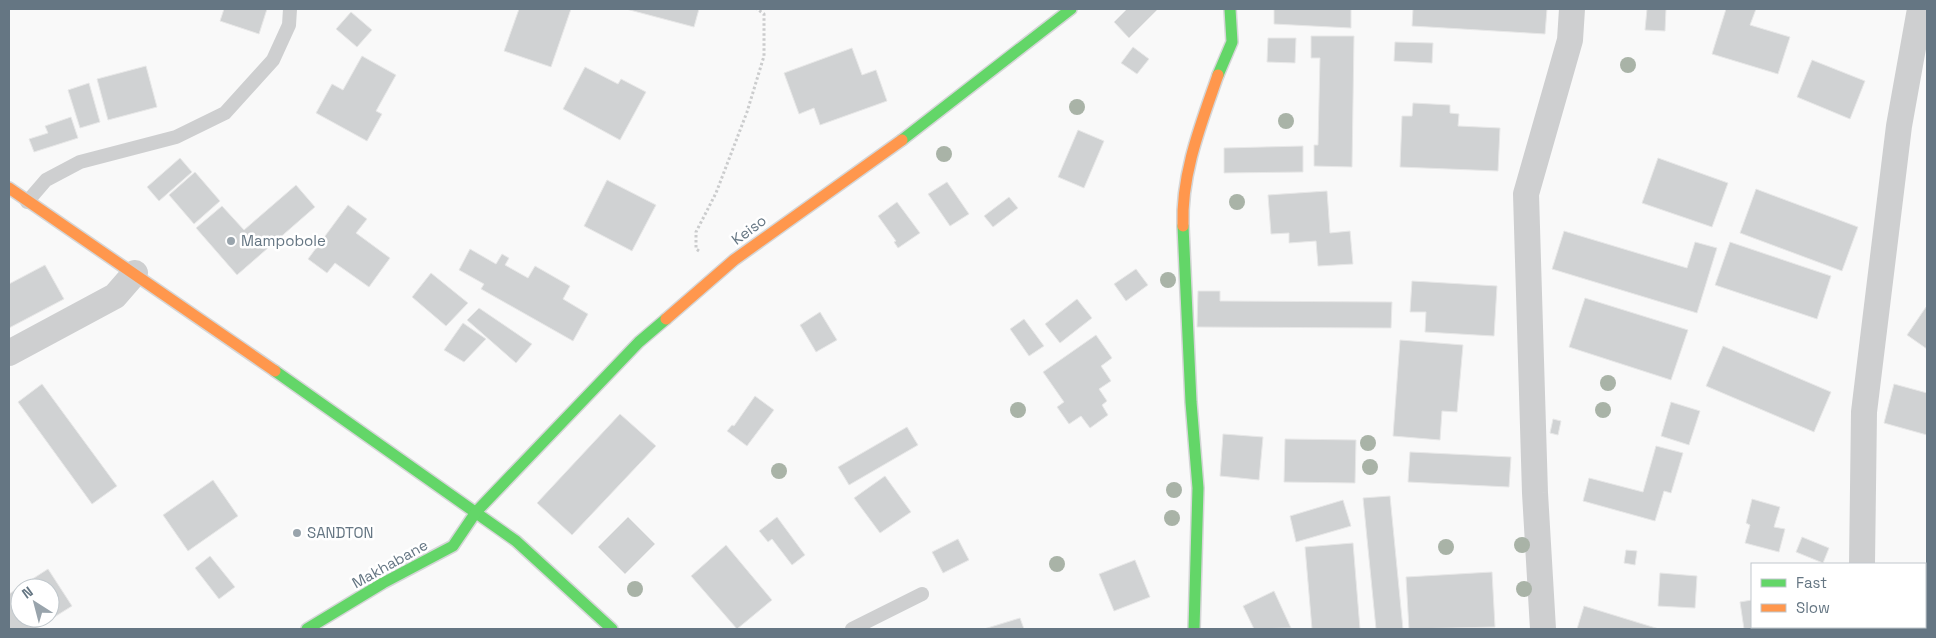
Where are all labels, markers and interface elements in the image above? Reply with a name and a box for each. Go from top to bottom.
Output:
street label: Keiso [728,210,770,249]
place label: Mampobole [241,231,326,250]
marker: Mampobole [225,235,237,247]
place label: SANDTON [307,523,373,542]
marker: SANDTON [291,527,303,539]
street label: Makhabane [348,535,431,592]
legend [1751,563,1926,628]
text: Fast [1796,573,1827,592]
north arrow [10,578,60,628]
text: N [18,582,36,603]
text: Slow [1796,598,1830,617]

